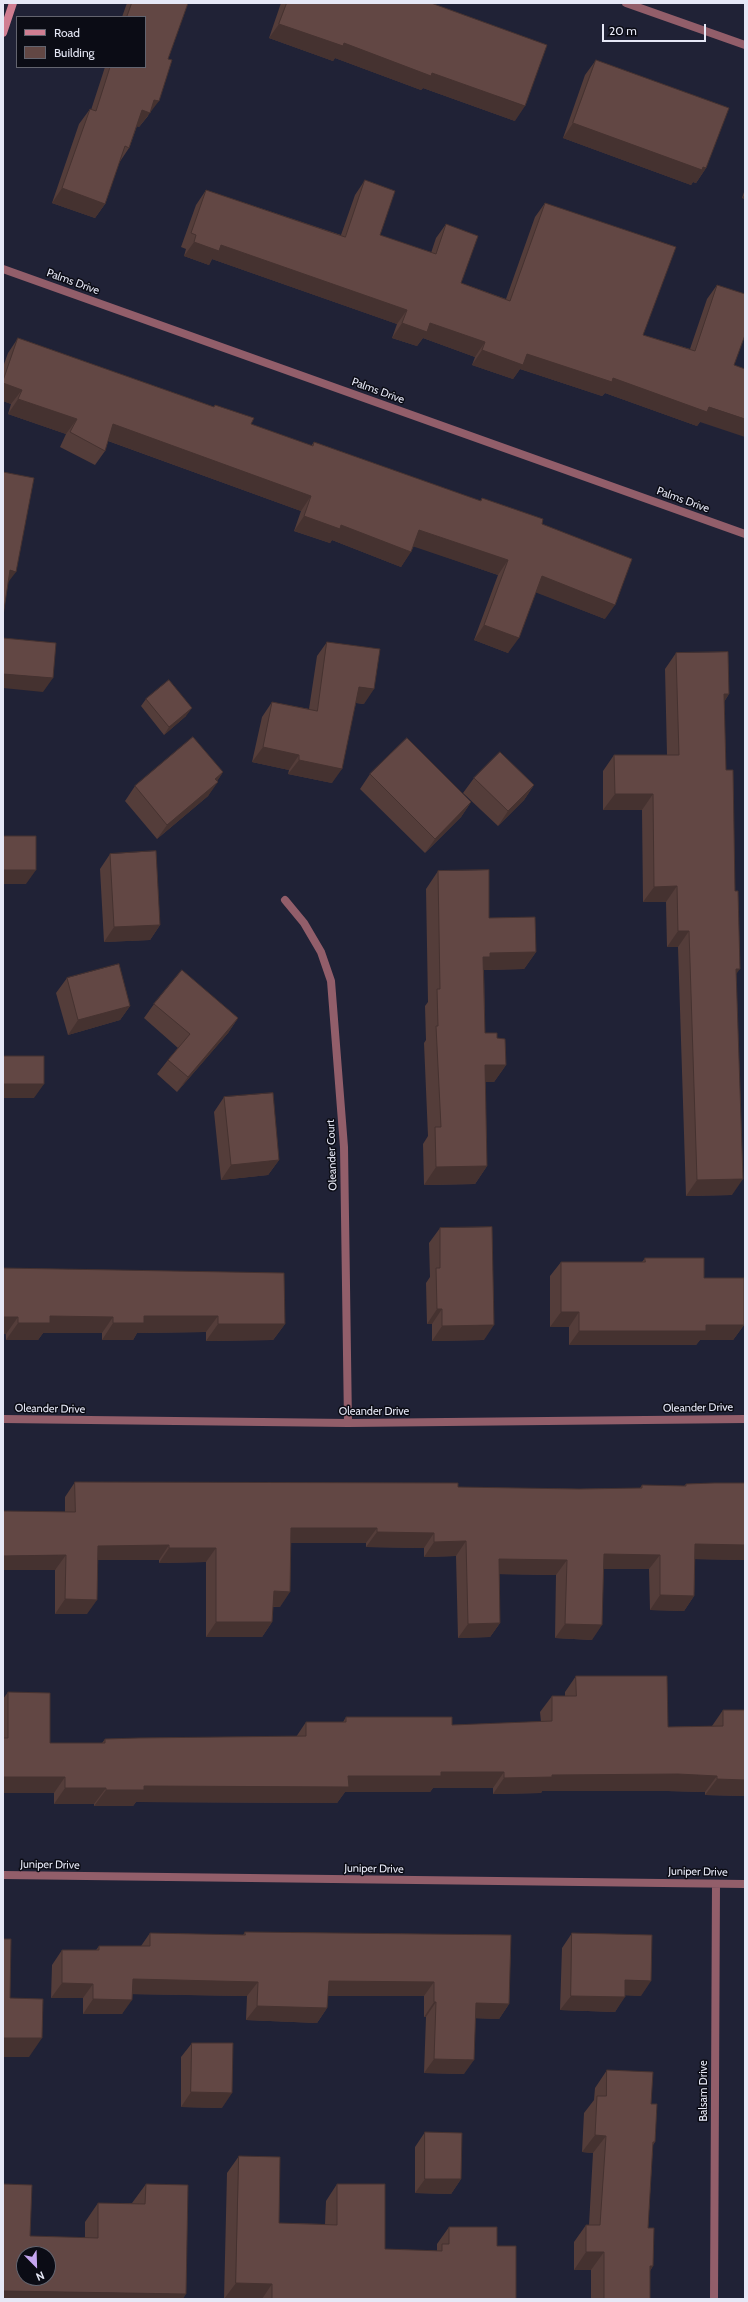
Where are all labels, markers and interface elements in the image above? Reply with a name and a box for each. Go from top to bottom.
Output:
legend [16,16,146,68]
scale bar [604,16,708,42]
text: 20 m [609,23,637,38]
text: Road [54,25,80,40]
text: Building [54,45,95,60]
street label: Palms Drive [45,266,101,298]
street label: Palms Drive [350,375,406,407]
street label: Palms Drive [655,484,711,516]
street label: Oleander Court [324,1119,340,1191]
street label: Oleander Drive [663,1401,733,1415]
street label: Oleander Drive [15,1402,85,1416]
street label: Oleander Drive [339,1405,409,1419]
street label: Juniper Drive [20,1858,80,1872]
street label: Juniper Drive [344,1862,404,1876]
street label: Juniper Drive [668,1865,728,1879]
street label: Balsam Drive [697,2060,711,2122]
north arrow [16,2246,56,2286]
text: N [34,2268,47,2284]

